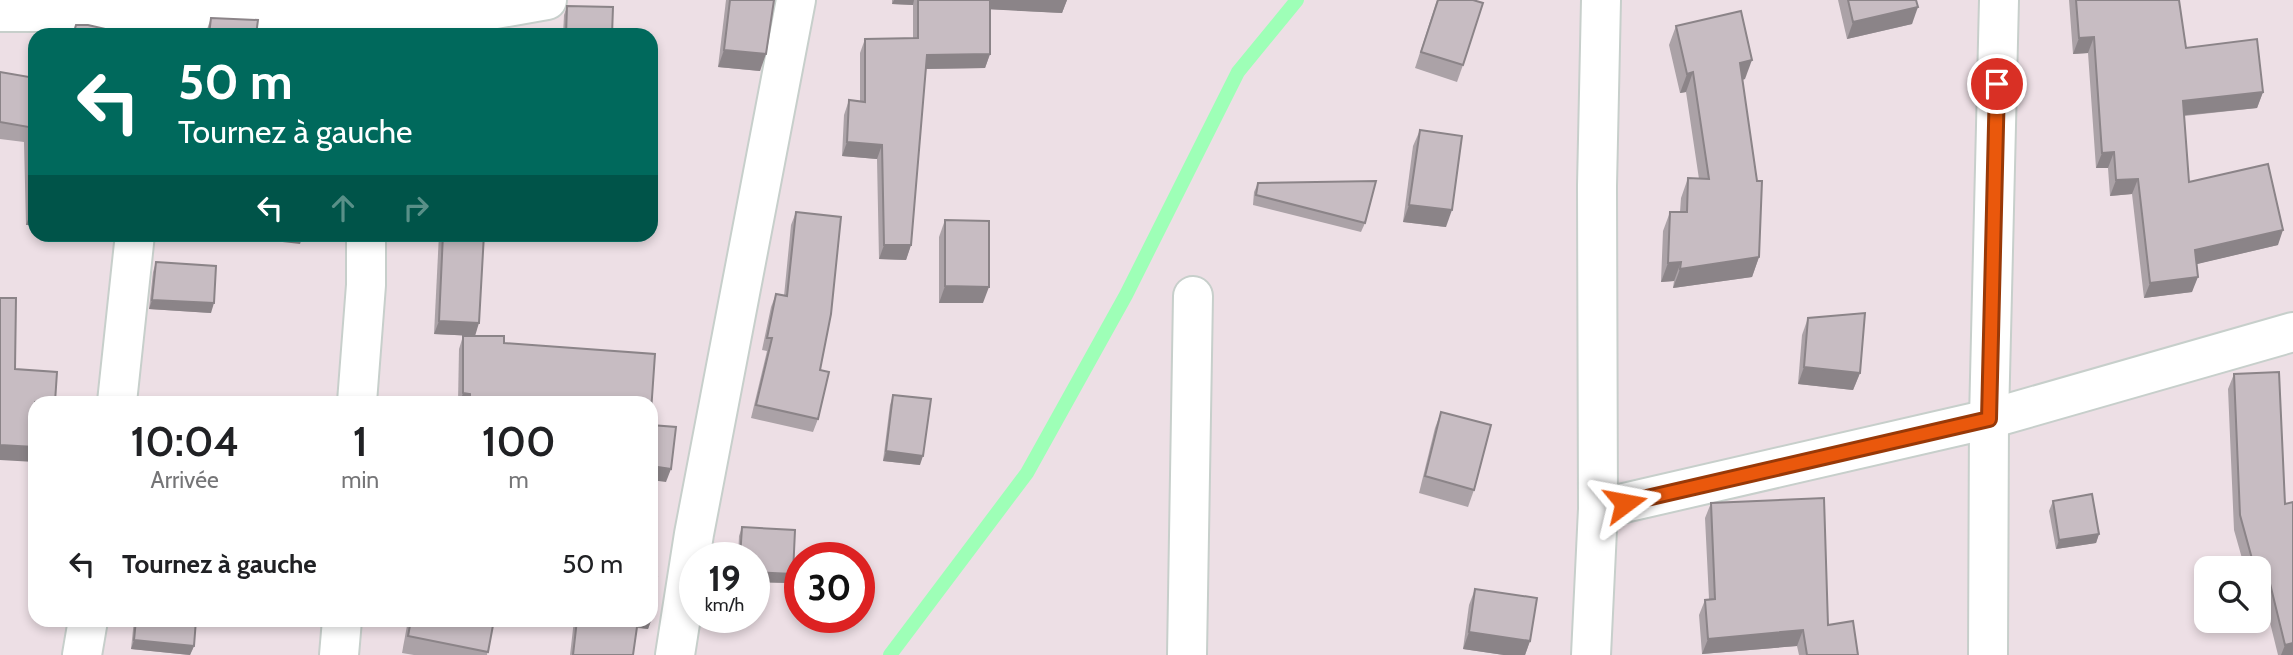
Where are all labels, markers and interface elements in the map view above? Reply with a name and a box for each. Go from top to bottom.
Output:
text: 50 m [178,52,293,111]
pin [1967,54,2027,114]
icon: left [63,56,154,147]
icon: arrive [1978,65,2016,103]
text: Tournez à gauche [178,112,412,151]
icon: left [251,189,289,227]
icon: ahead [324,189,362,227]
icon: right [397,189,435,227]
text: 10:04 [130,415,239,467]
text: 1 [353,415,368,467]
text: 100 [482,415,556,467]
text: Arrivée [151,466,219,494]
text: min [341,466,379,494]
text: m [508,466,529,494]
position arrow [1588,466,1662,540]
speed limit sign: 30 [784,542,875,633]
icon: left [63,545,101,583]
text: Tournez à gauche [122,548,317,580]
text: 50 m [562,548,623,580]
map controls [2194,556,2271,633]
button: search [2194,556,2271,633]
text: 19 [708,557,741,600]
text: km/h [705,594,744,616]

